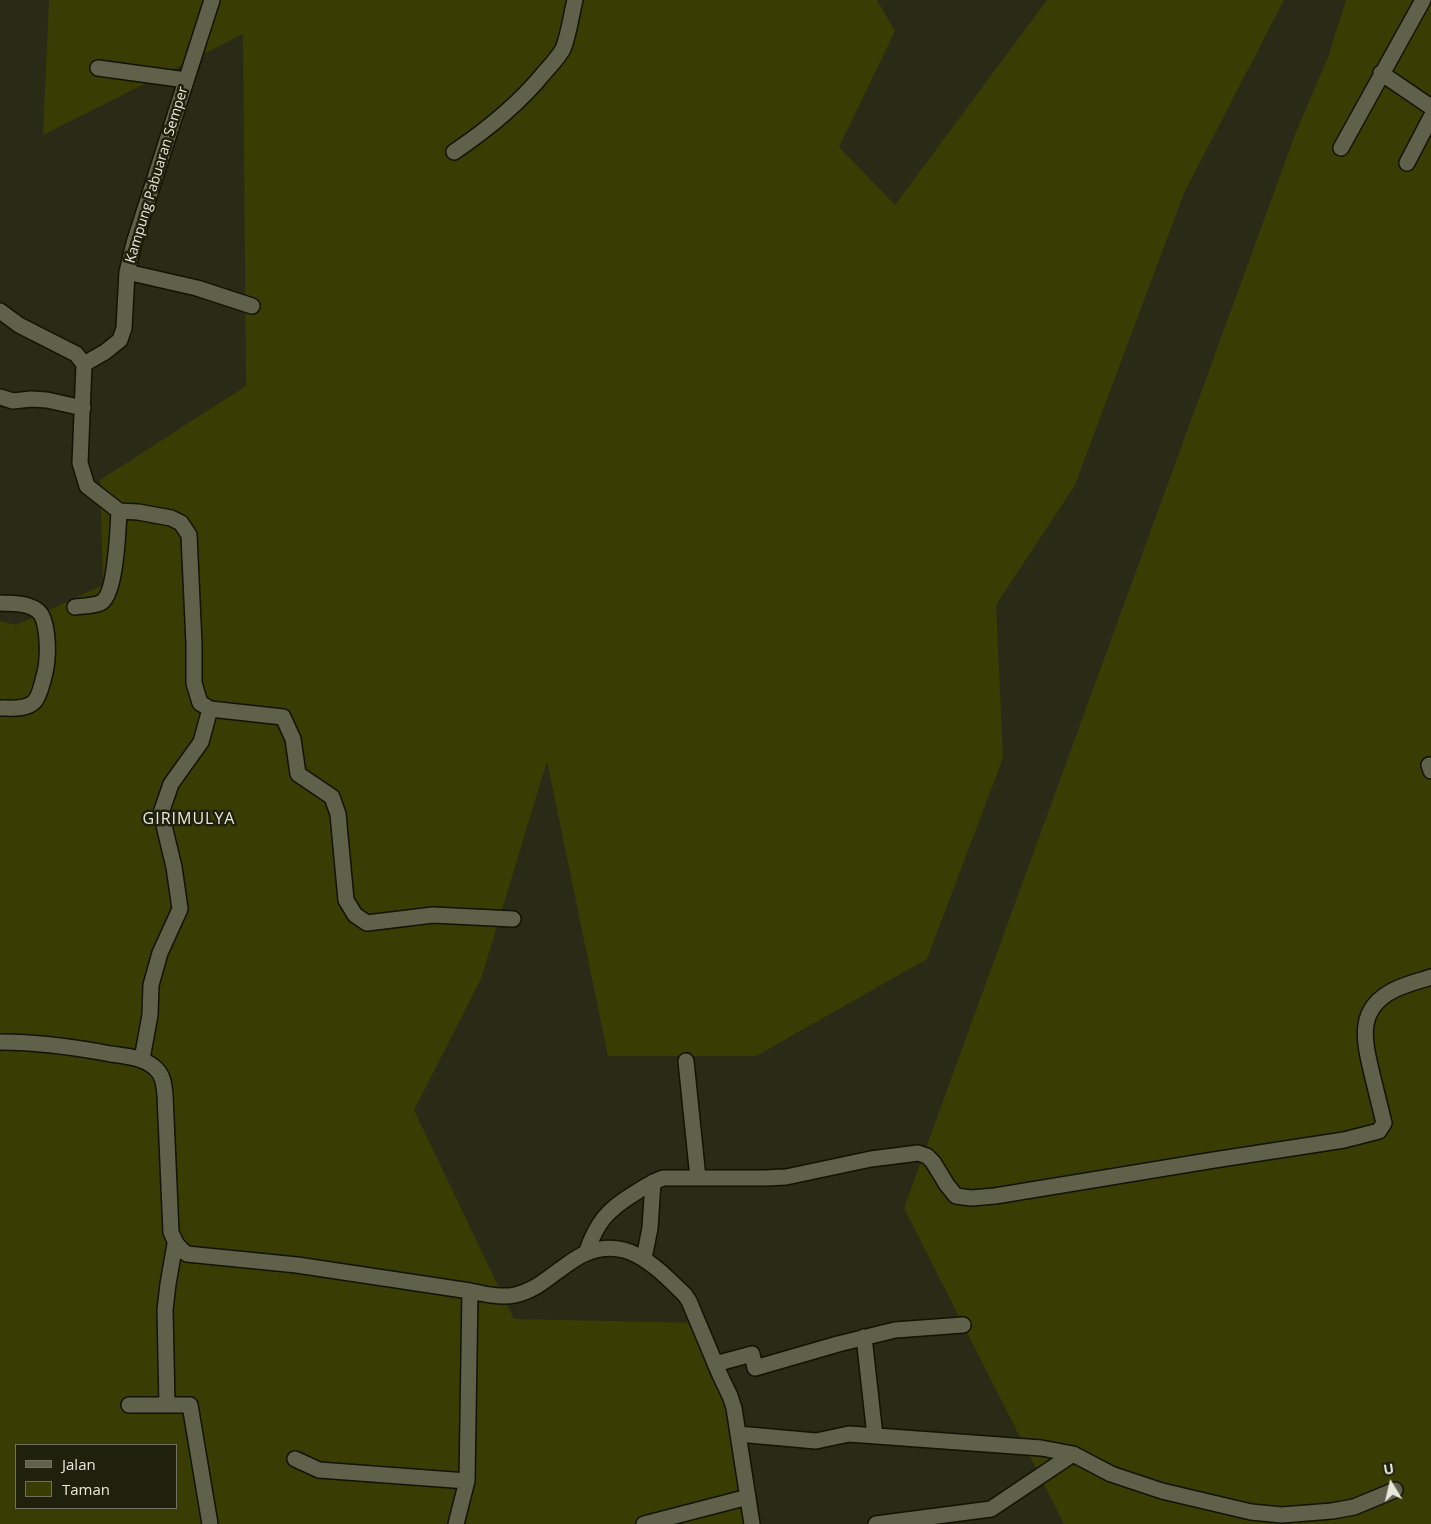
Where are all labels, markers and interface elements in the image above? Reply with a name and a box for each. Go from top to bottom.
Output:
street label: Kampung Pabuaran Semper [122,85,192,265]
district label: GIRIMULYA [141,809,237,829]
legend [15,1444,178,1509]
text: Jalan [62,1454,96,1474]
text: U [1382,1458,1395,1479]
north arrow [1366,1459,1416,1509]
text: Taman [62,1479,110,1499]

